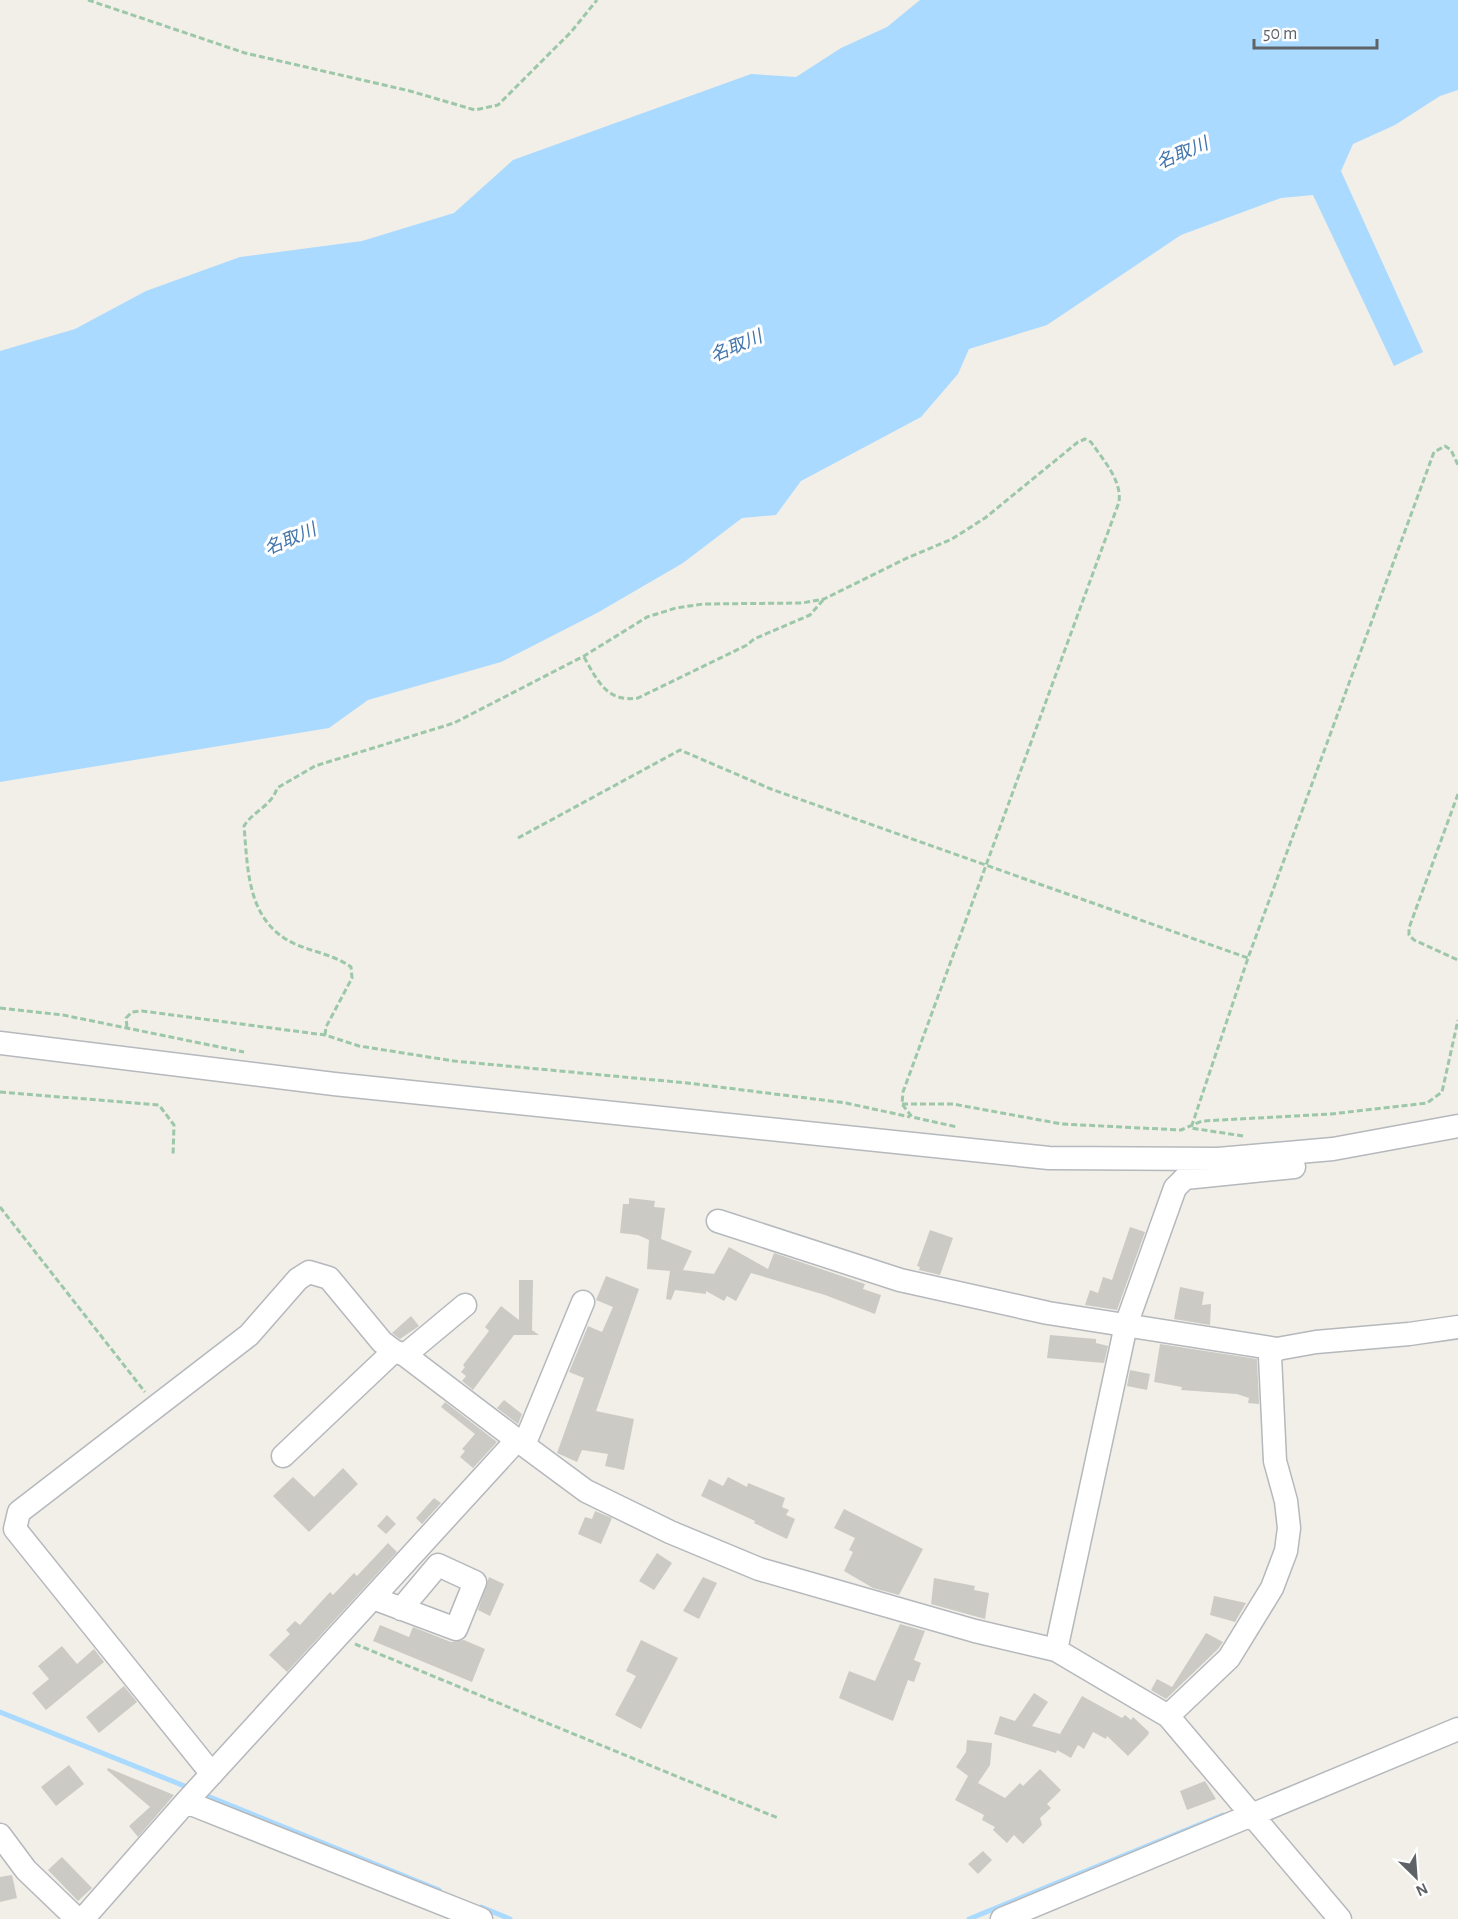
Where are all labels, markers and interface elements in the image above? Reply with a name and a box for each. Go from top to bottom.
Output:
scale bar [1254,12,1377,50]
text: 50 m [1263,25,1297,43]
water label: 名取川 [1153,132,1213,173]
water label: 名取川 [707,325,767,366]
water label: 名取川 [261,518,321,559]
north arrow [1386,1847,1446,1907]
text: N [1413,1880,1430,1899]

